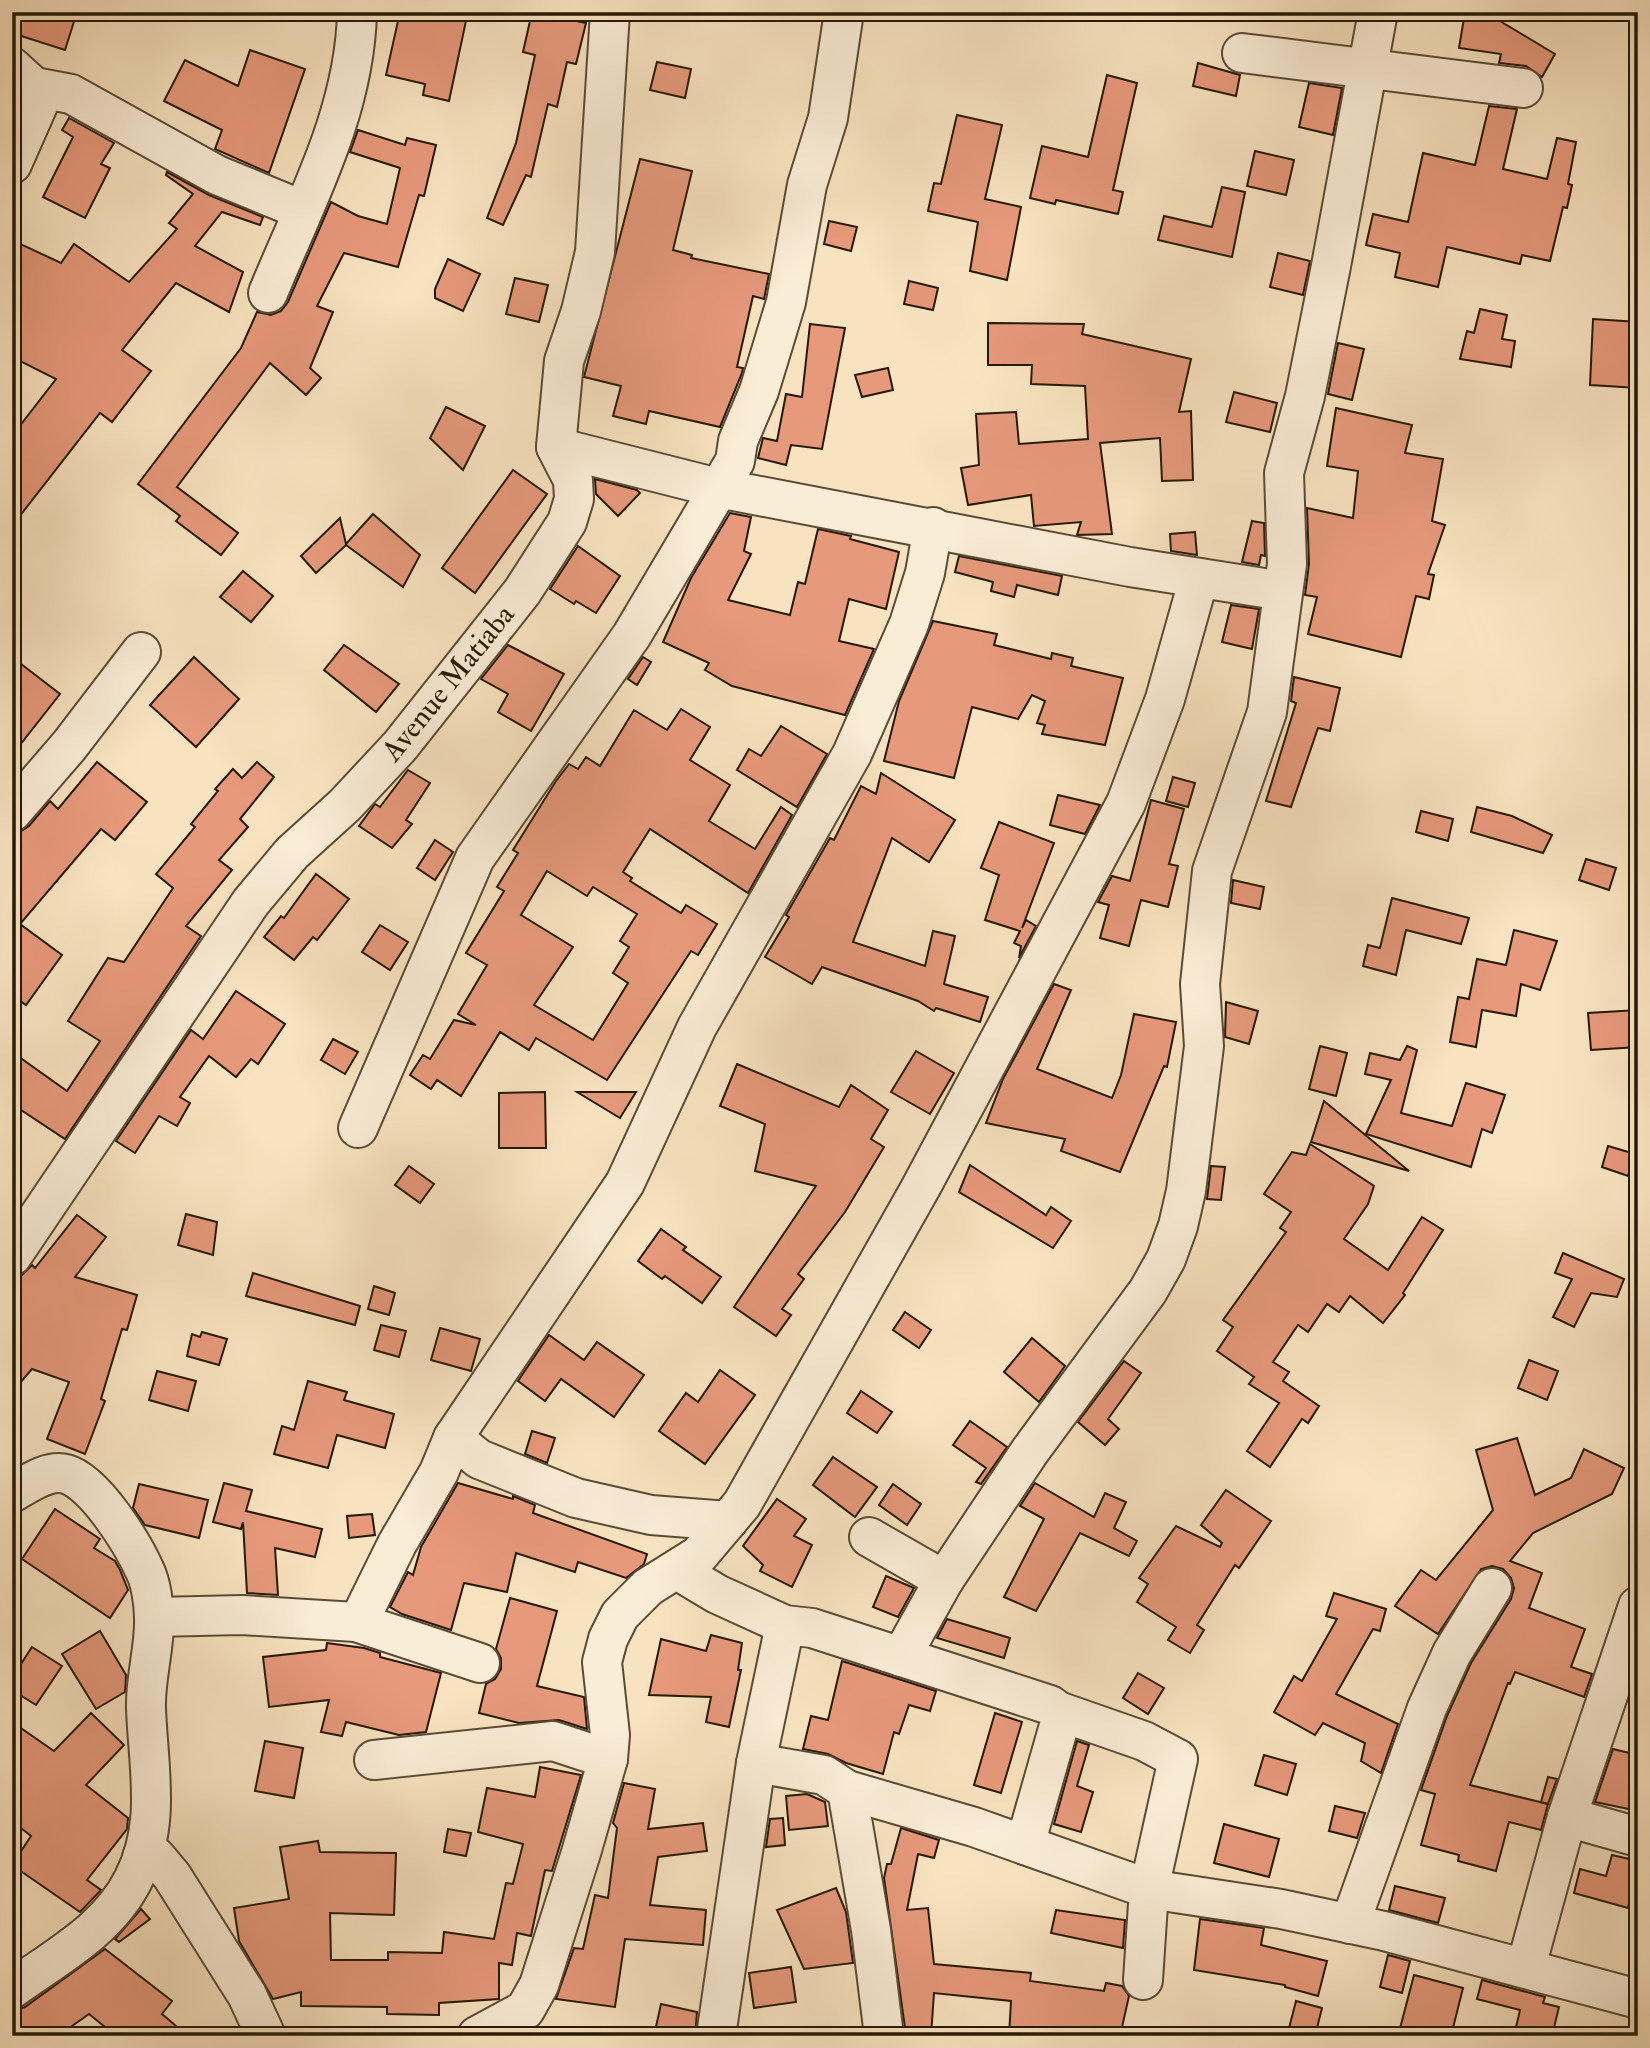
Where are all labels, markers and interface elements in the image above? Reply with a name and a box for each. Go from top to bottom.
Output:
street label: Avenue Matiaba [373,596,523,770]

